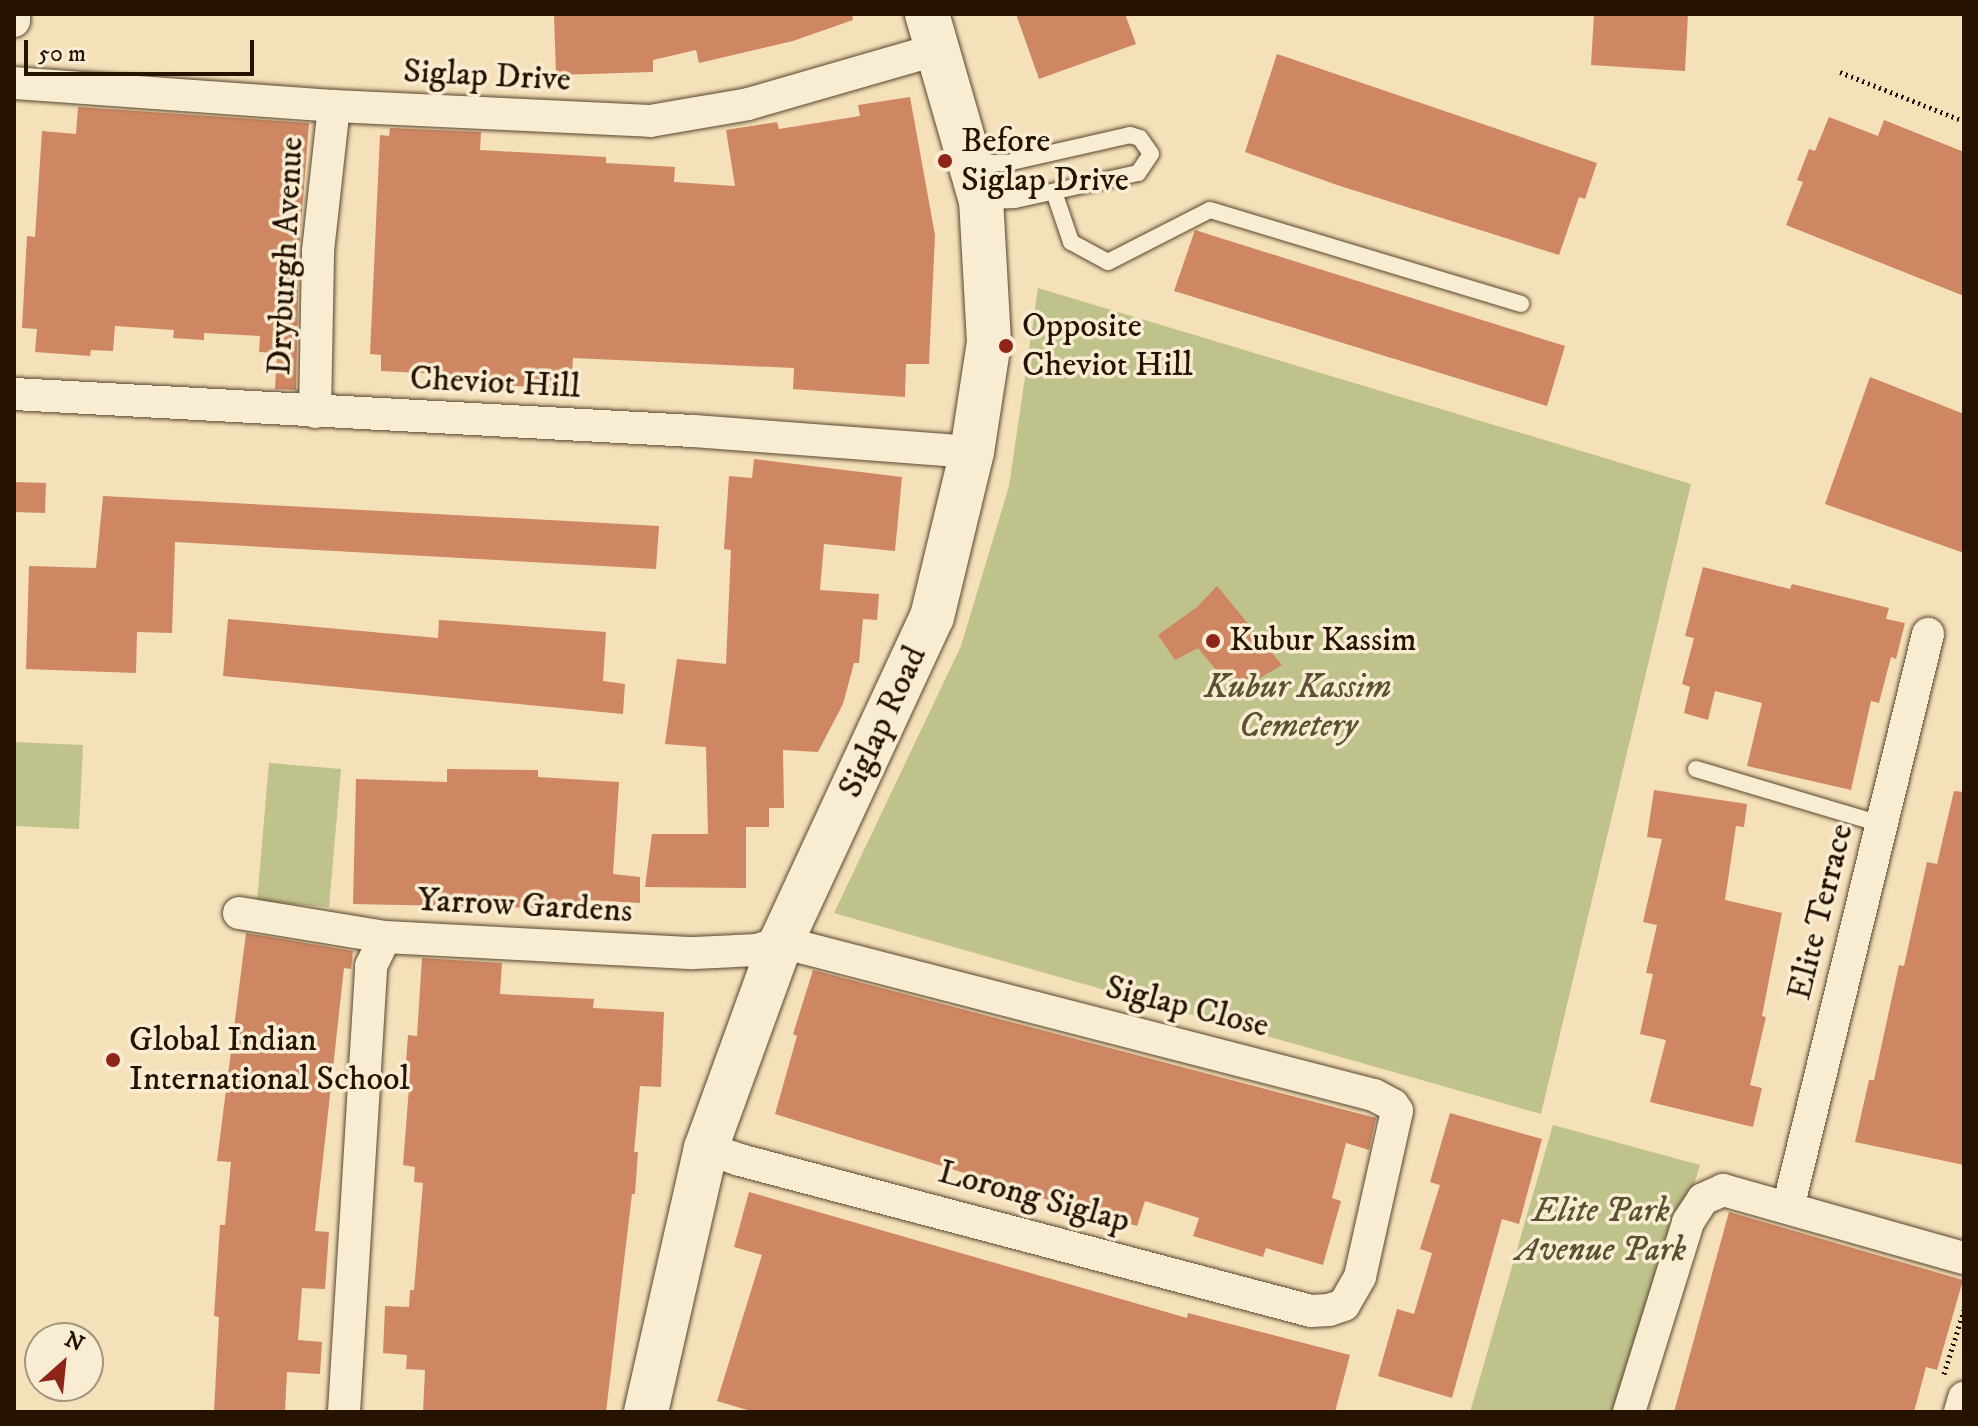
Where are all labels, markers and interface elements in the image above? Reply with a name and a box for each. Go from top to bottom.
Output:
scale bar [28,24,258,74]
text: 50 m [38,39,86,69]
street label: Siglap Drive [402,51,572,101]
place label: Before Siglap Drive [961,121,1129,200]
street label: Dryburgh Avenue [259,136,313,376]
marker: Before Siglap Drive [936,152,954,170]
place label: Opposite Cheviot Hill [1022,306,1193,386]
marker: Opposite Cheviot Hill [997,337,1015,355]
street label: Cheviot Hill [409,358,581,408]
place label: Kubur Kassim [1229,621,1417,661]
marker: Kubur Kassim [1204,632,1222,650]
street label: Siglap Road [830,640,936,804]
park label: Kubur Kassim Cemetery [1205,667,1391,746]
street label: Elite Terrace [1779,820,1863,1004]
street label: Yarrow Gardens [416,880,634,932]
street label: Siglap Close [1101,967,1273,1047]
place label: Global Indian International School [129,1020,410,1100]
marker: Global Indian International School [104,1051,122,1069]
street label: Lorong Siglap [934,1152,1134,1242]
park label: Elite Park Avenue Park [1516,1191,1686,1270]
north arrow [24,1322,104,1402]
text: N [60,1326,88,1358]

